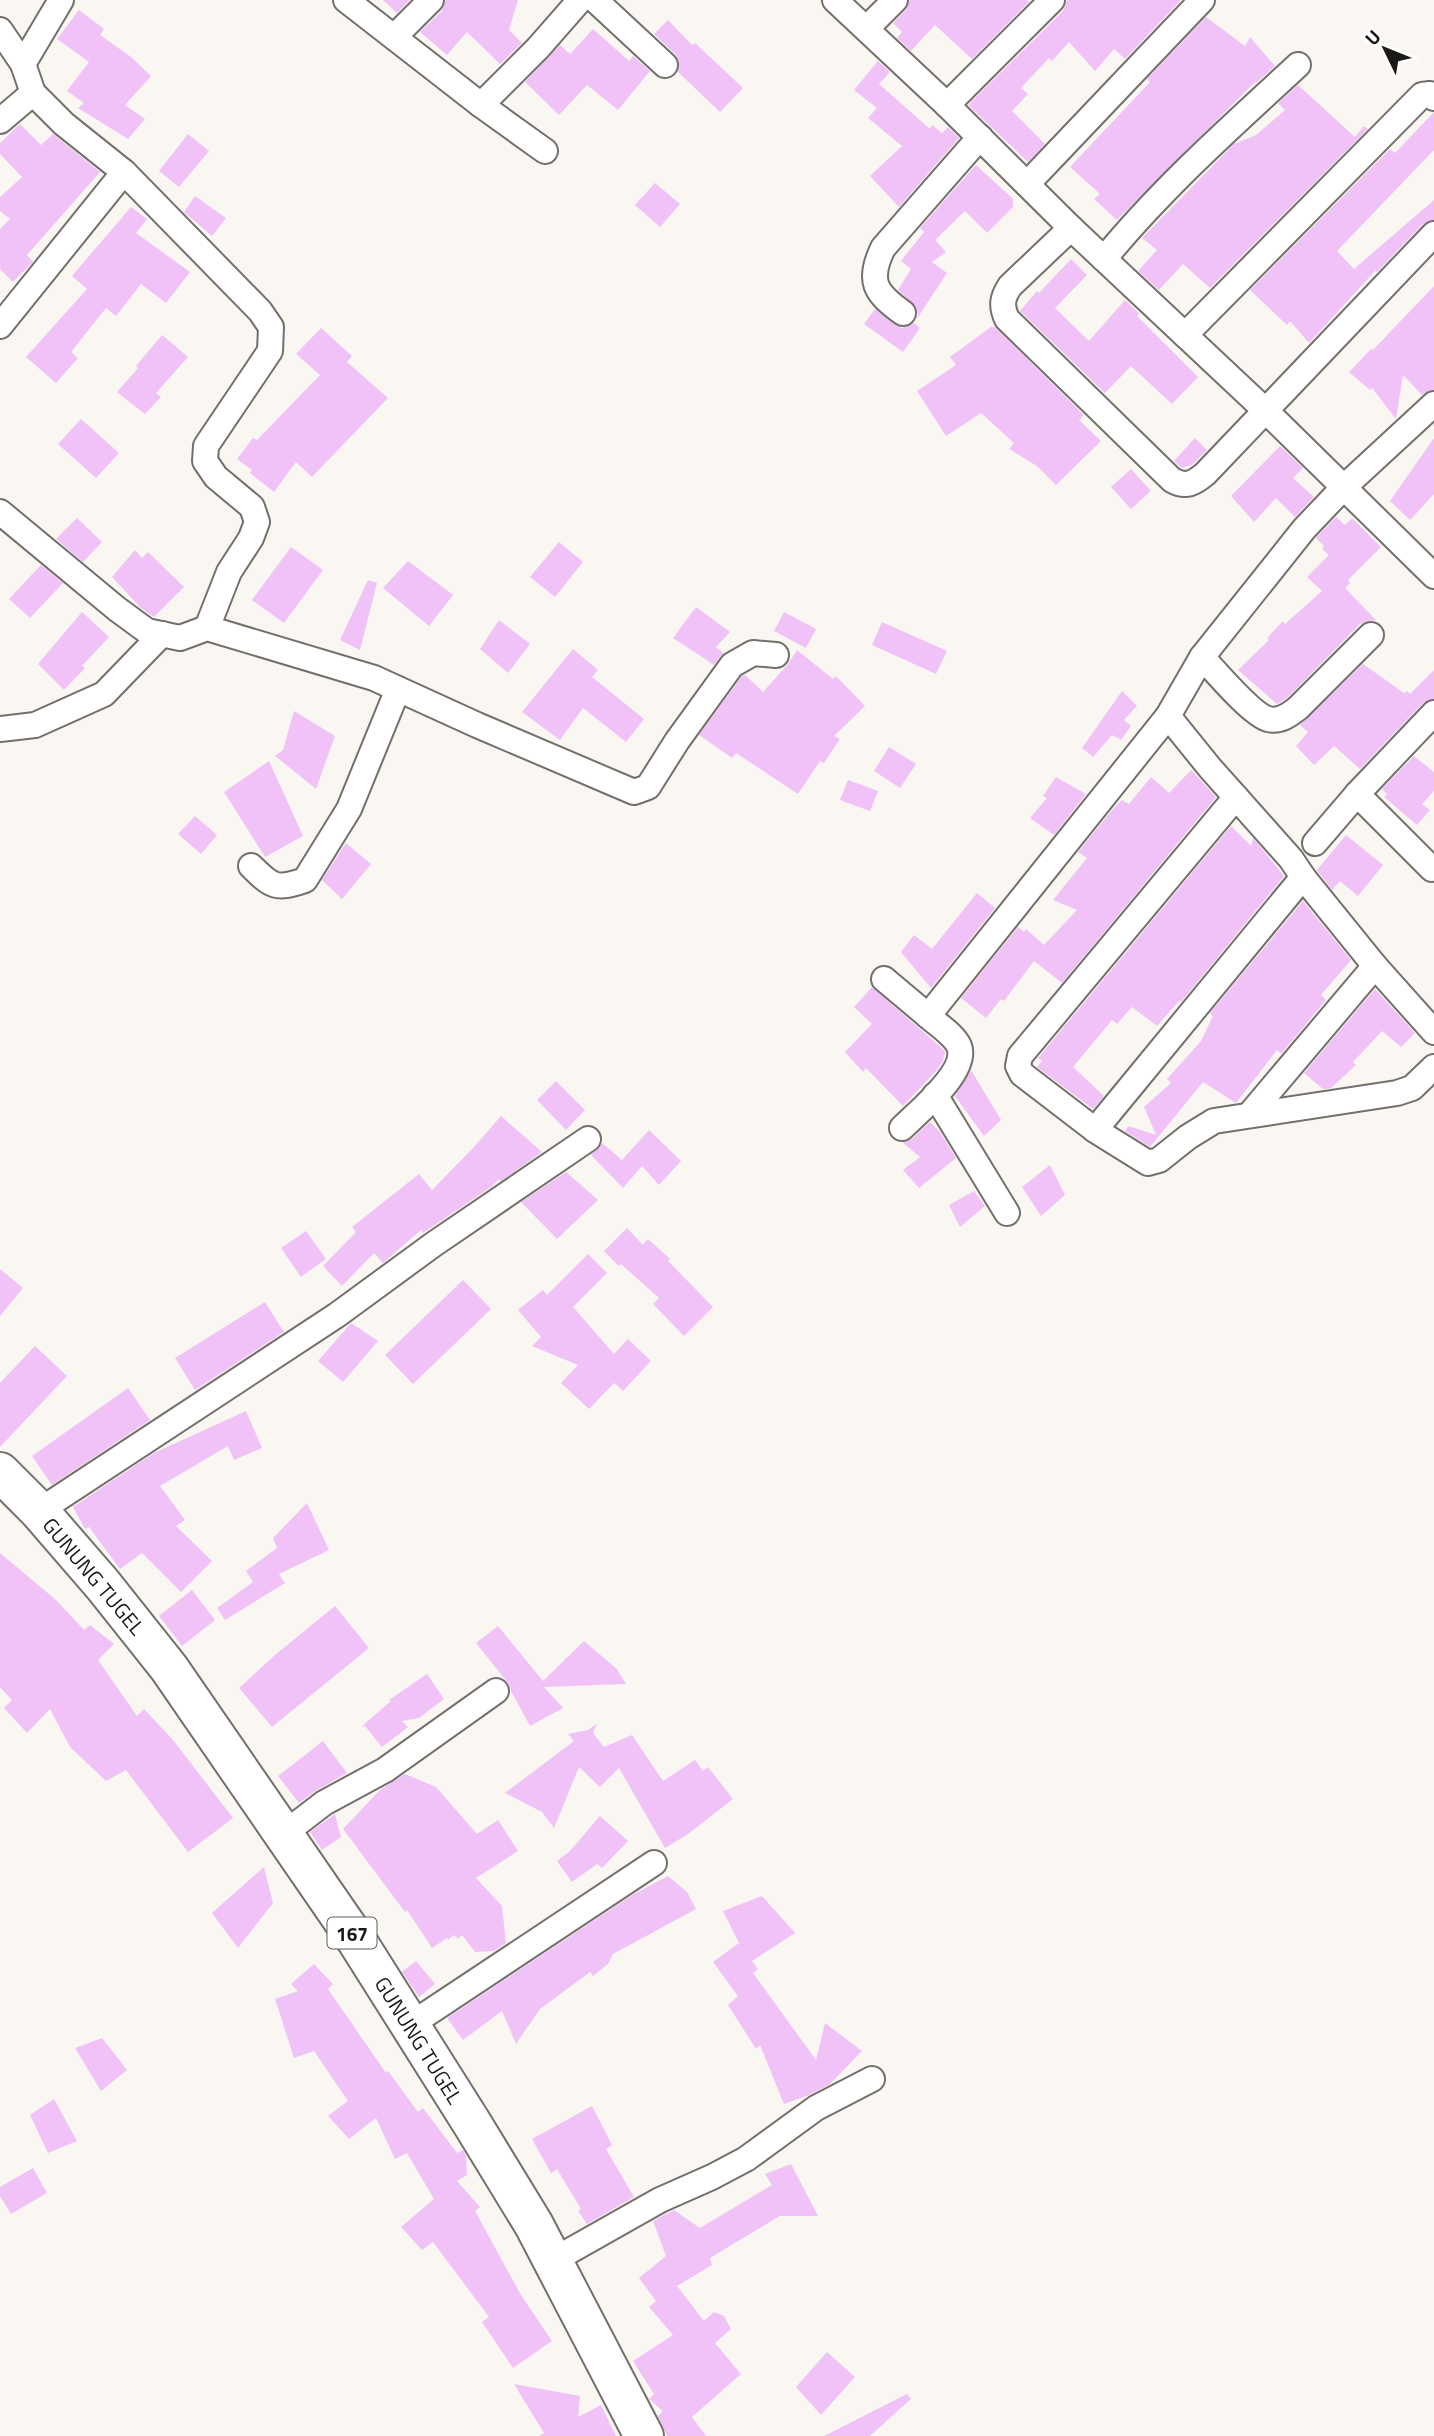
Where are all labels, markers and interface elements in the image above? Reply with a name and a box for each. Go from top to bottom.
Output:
north arrow [1350,14,1420,84]
text: U [1357,23,1387,52]
street label: GUNUNG TUGEL [35,1510,153,1642]
road number: 167 [328,1918,376,1949]
street label: GUNUNG TUGEL [367,1970,471,2110]

